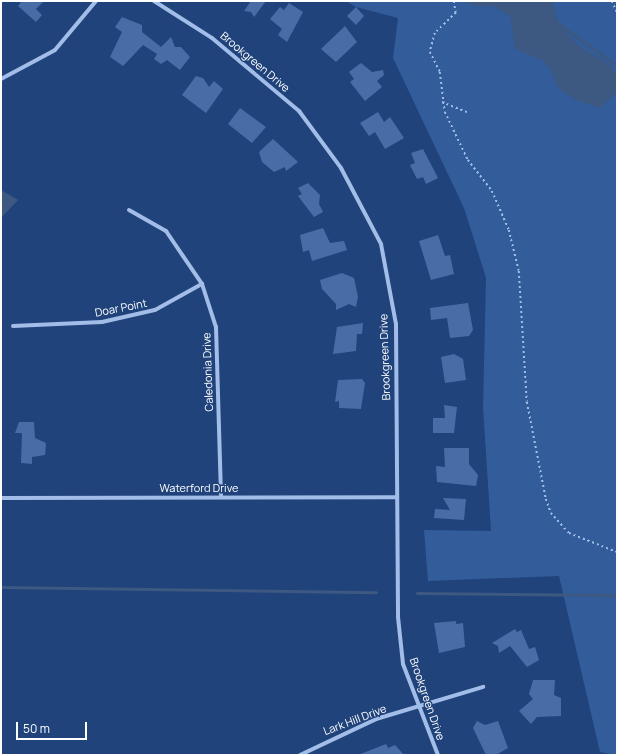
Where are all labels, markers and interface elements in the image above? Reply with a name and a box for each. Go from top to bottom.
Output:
street label: Brookgreen Drive [218,29,292,95]
street label: Doar Point [94,296,148,320]
street label: Brookgreen Drive [377,314,393,400]
street label: Caledonia Drive [200,332,216,412]
street label: Waterford Drive [160,481,238,495]
street label: Brookgreen Drive [407,656,447,742]
street label: Lark Hill Drive [322,702,388,738]
scale bar [18,714,89,740]
text: 50 m [23,720,50,737]

